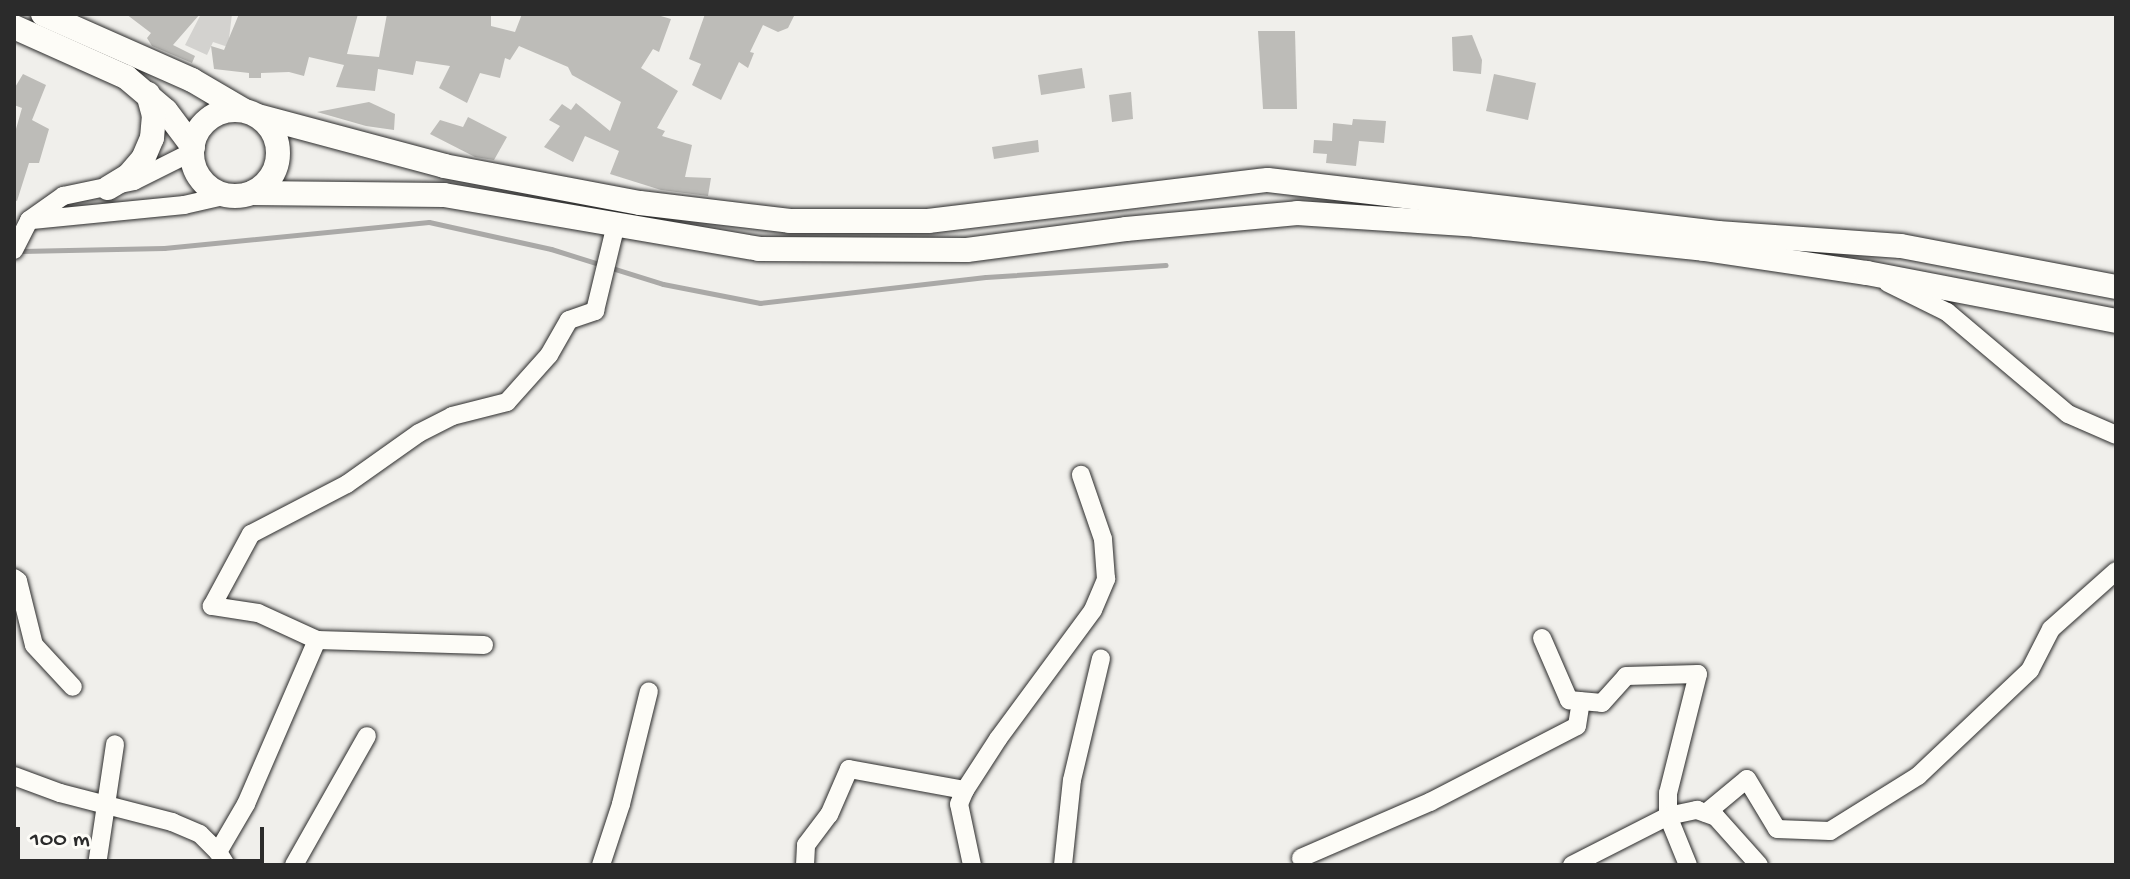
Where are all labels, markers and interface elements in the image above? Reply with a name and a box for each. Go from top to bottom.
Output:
scale bar [20,811,268,861]
text: 100 m [30,826,90,855]

